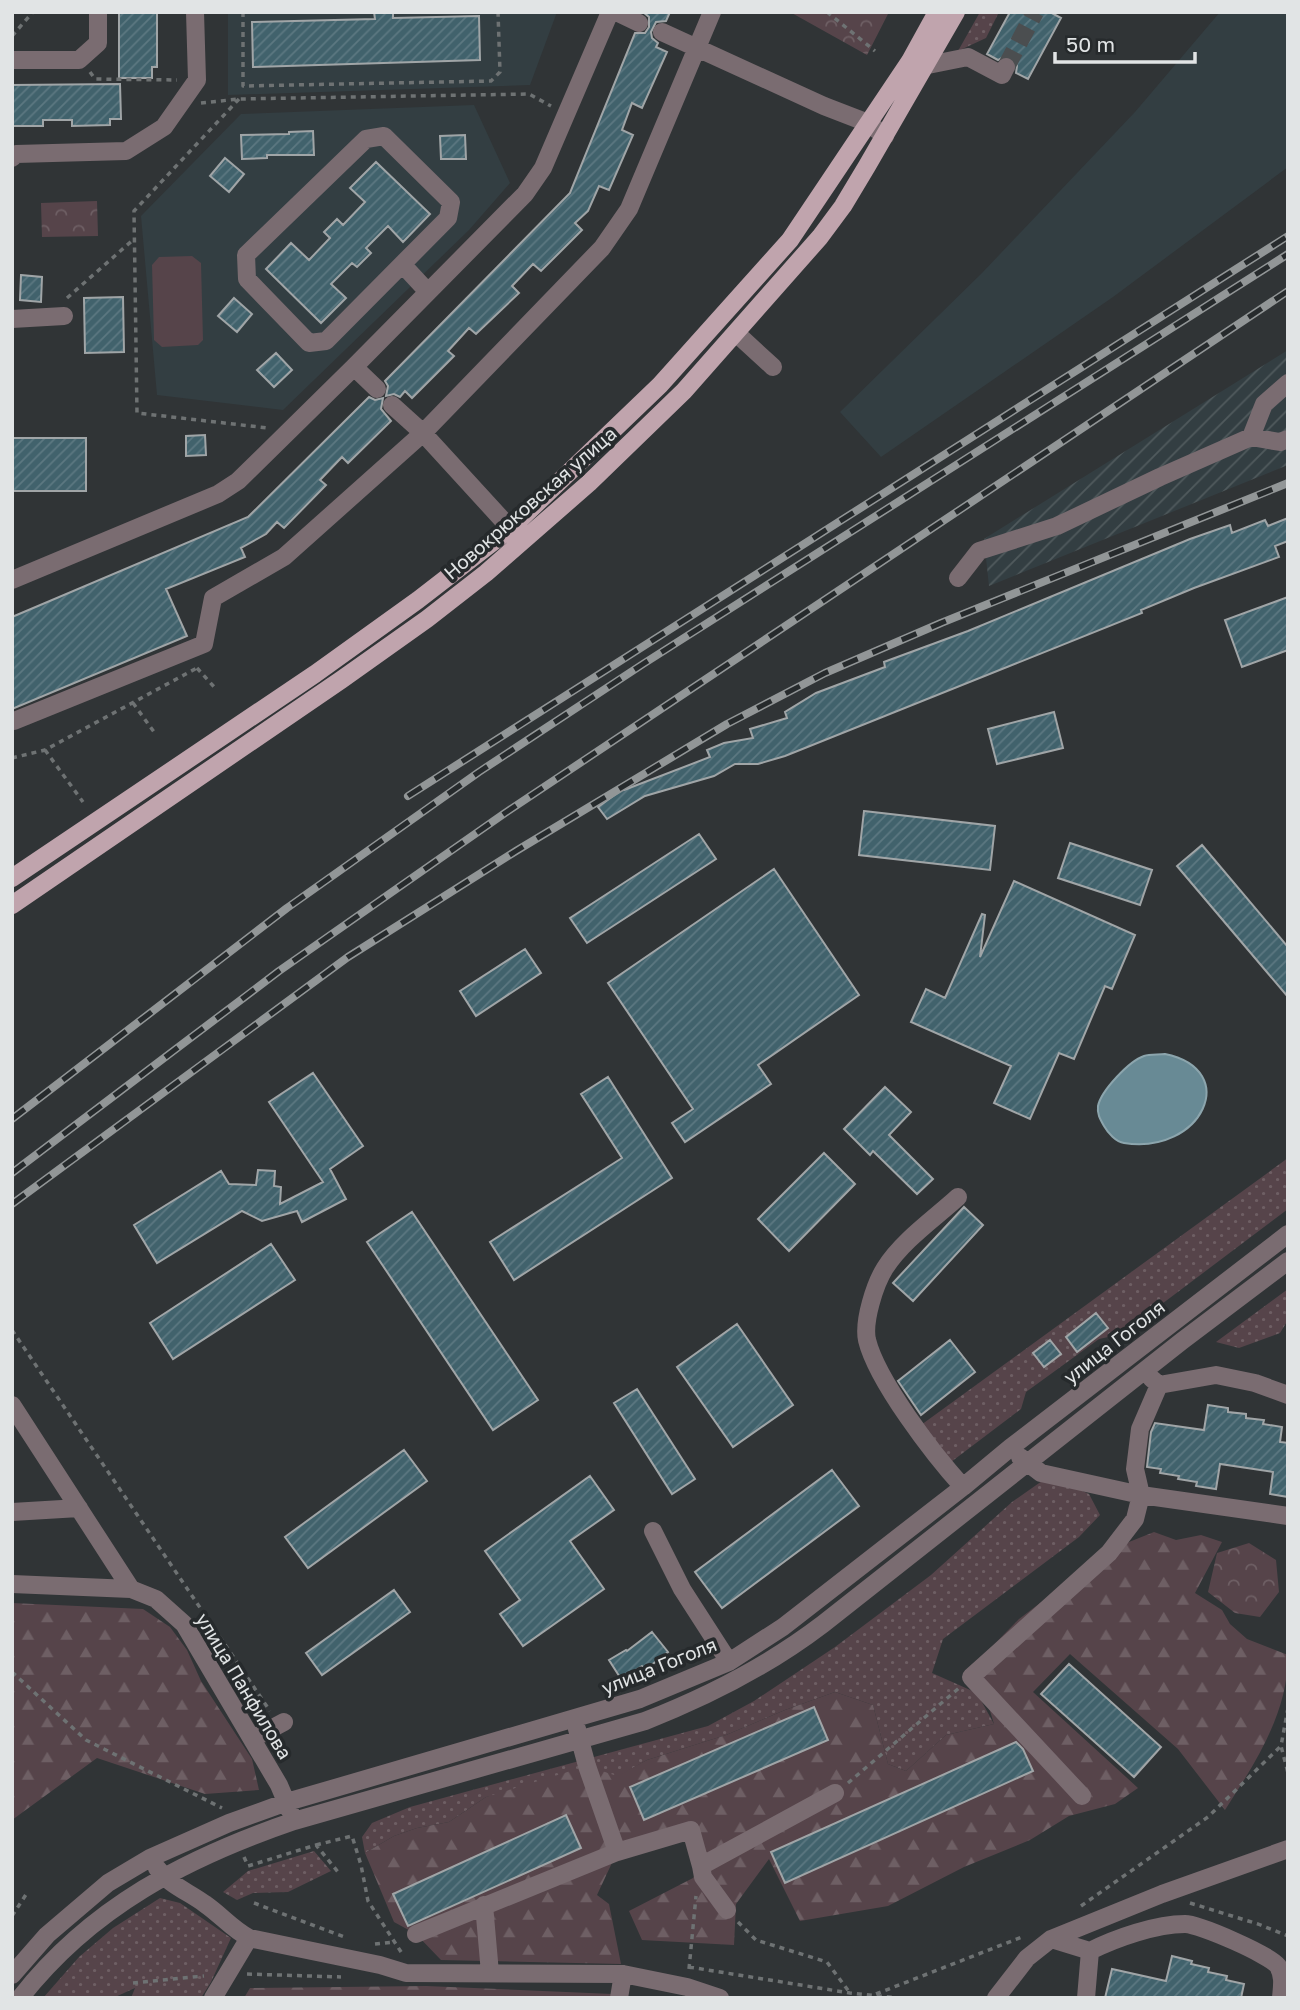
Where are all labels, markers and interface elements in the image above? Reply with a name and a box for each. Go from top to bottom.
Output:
scale bar [1055,21,1195,65]
text: 50 m [1066,31,1115,57]
street label: Новокрюковская улица [439,421,621,584]
street label: улица Гоголя [1059,1295,1169,1388]
street label: улица Панфилова [192,1608,297,1763]
street label: улица Гоголя [598,1632,720,1699]

